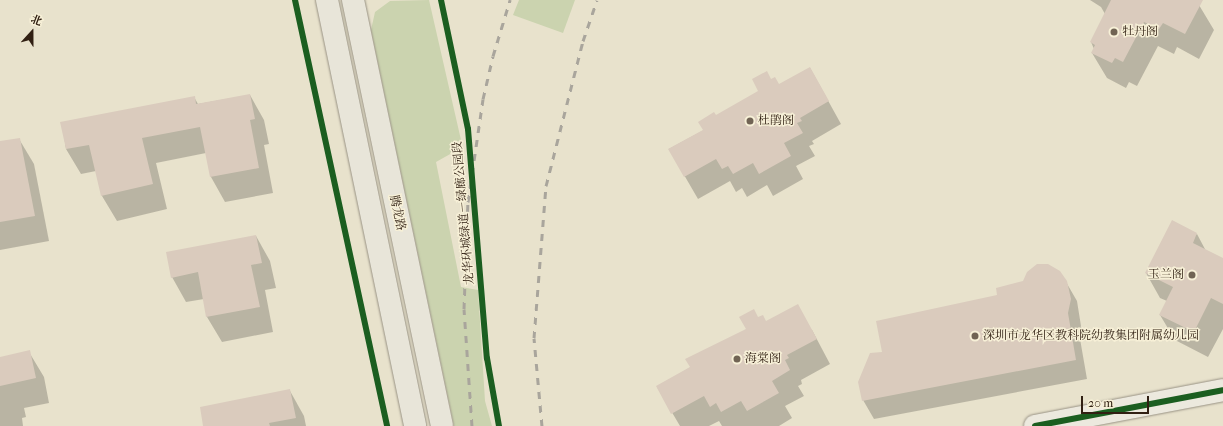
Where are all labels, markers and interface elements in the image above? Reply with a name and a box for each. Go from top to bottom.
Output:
north arrow [12,12,52,52]
text: 北 [29,12,44,28]
place label: 牡丹阁 [1122,25,1158,39]
marker: 牡丹阁 [1109,27,1119,37]
place label: 杜鹃阁 [758,114,794,128]
marker: 杜鹃阁 [745,116,755,126]
street label: 龙华环城绿道－绿廊公园段 [451,141,477,285]
street label: 腾龙路 [386,194,408,232]
place label: 玉兰阁 [1148,268,1184,282]
marker: 玉兰阁 [1187,270,1197,280]
place label: 深圳市龙华区教科院幼教集团附属幼儿园 [983,329,1199,343]
marker: 深圳市龙华区教科院幼教集团附属幼儿园 [970,331,980,341]
place label: 海棠阁 [745,352,781,366]
marker: 海棠阁 [732,354,742,364]
scale bar [1083,388,1151,414]
text: 20 m [1088,396,1113,410]

